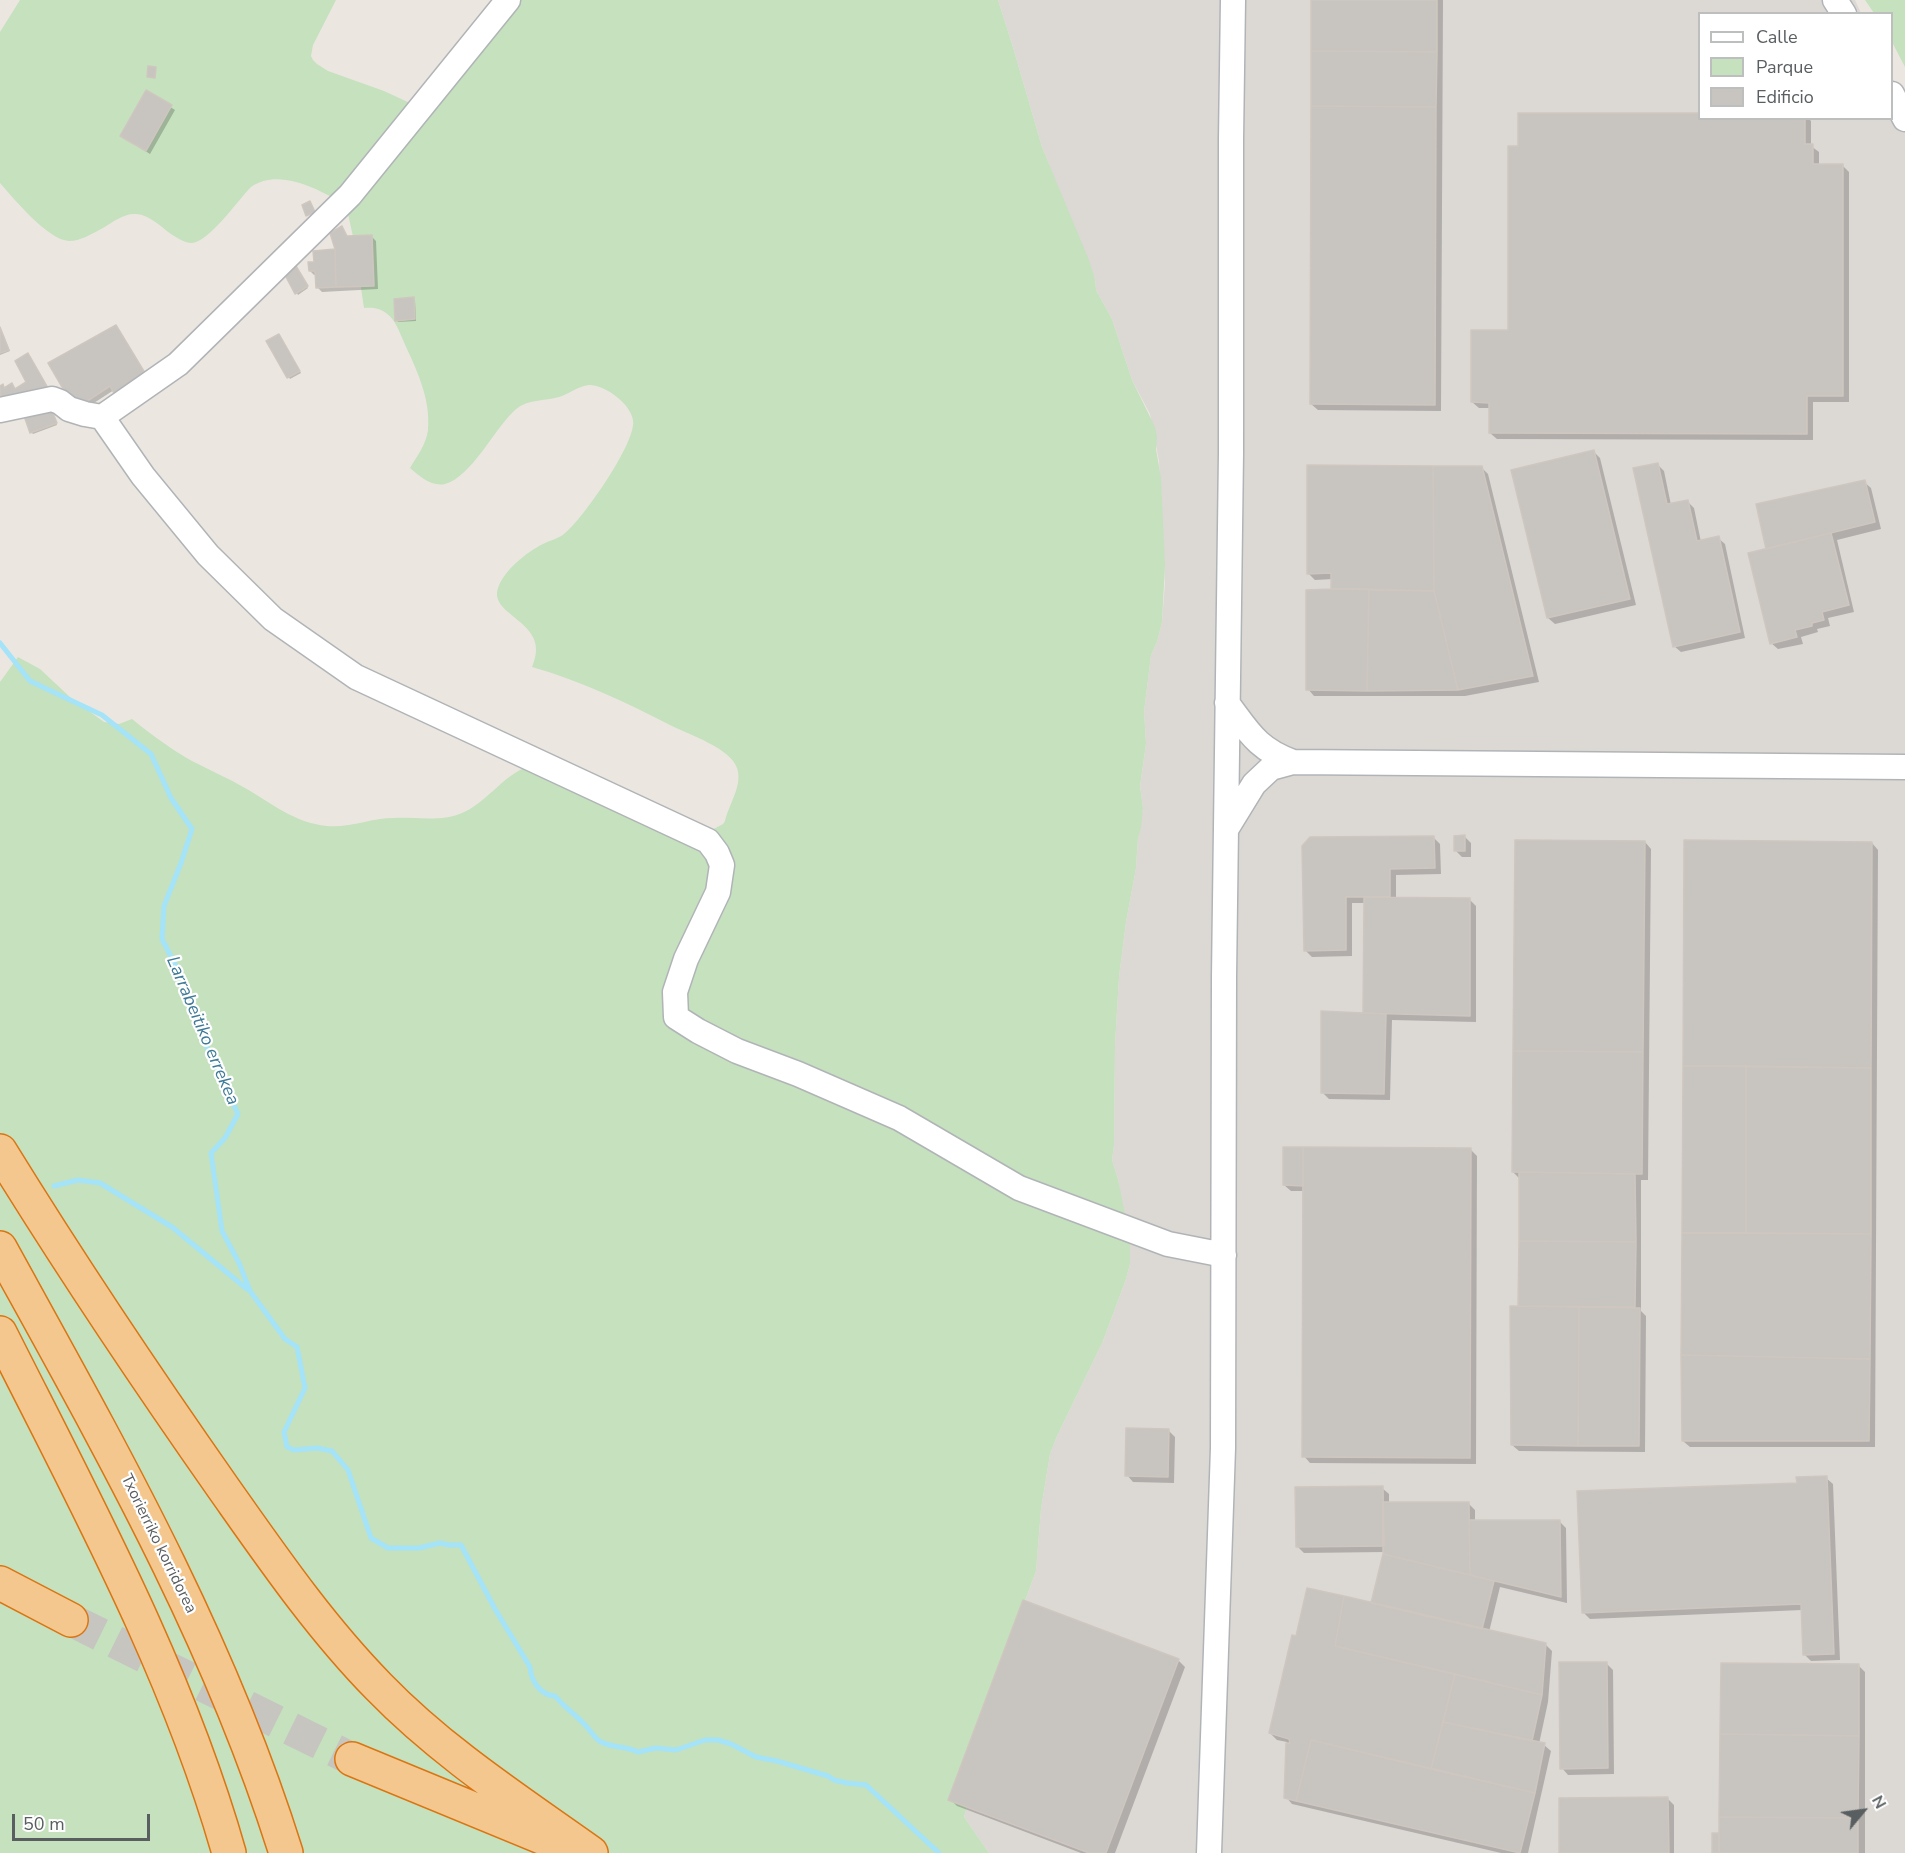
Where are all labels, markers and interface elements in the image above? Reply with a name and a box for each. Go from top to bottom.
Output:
legend [1698,12,1893,120]
text: Calle [1756,25,1798,49]
text: Parque [1756,55,1813,79]
text: Edificio [1756,85,1814,109]
water label: Larrabeitiko errekea [161,953,243,1109]
street label: Txorierriko korridorea [116,1471,200,1617]
north arrow [1833,1781,1893,1841]
text: N [1866,1792,1891,1813]
scale bar [15,1802,153,1840]
text: 50 m [23,1812,65,1836]

